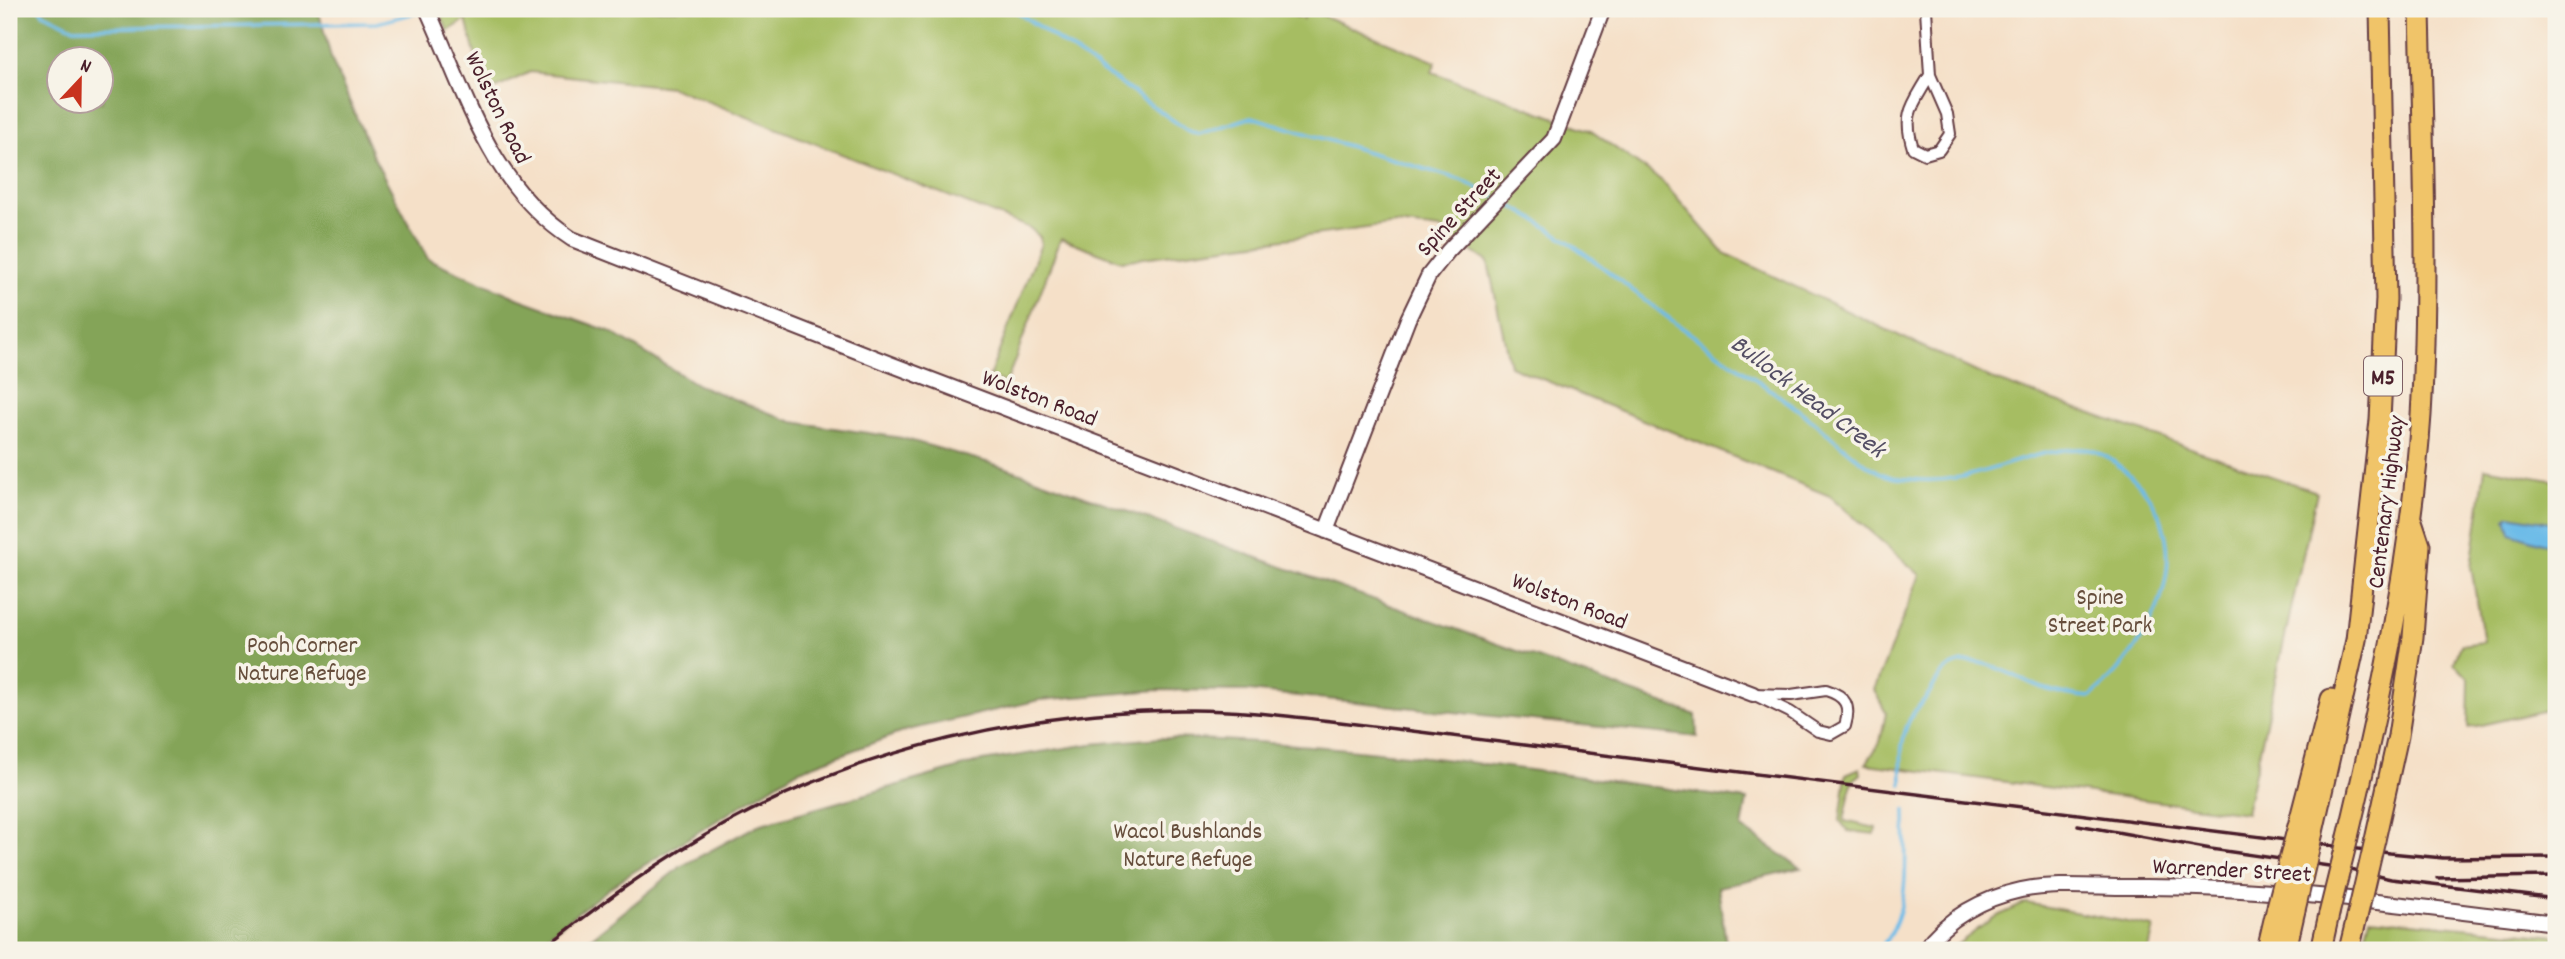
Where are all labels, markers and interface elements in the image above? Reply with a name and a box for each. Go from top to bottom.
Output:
north arrow [46,46,116,116]
street label: Wolston Road [454,46,538,170]
text: N [76,53,94,82]
street label: Spine Street [1410,161,1511,265]
water label: Bullock Head Creek [1722,327,1894,470]
road number: M5 [2364,356,2402,396]
street label: Wolston Road [976,362,1102,437]
street label: Centenary Highway [2361,413,2416,591]
street label: Wolston Road [1506,565,1632,640]
park label: Spine Street Park [2048,582,2152,644]
park label: Pooh Corner Nature Refuge [237,630,367,692]
park label: Wacol Bushlands Nature Refuge [1114,816,1262,878]
street label: Warrender Street [2152,851,2312,893]

